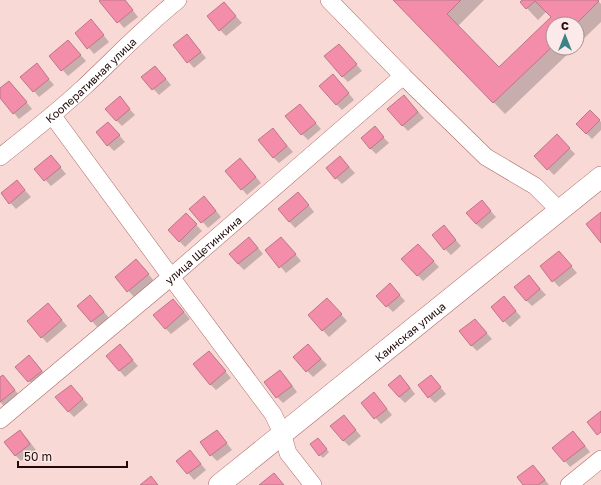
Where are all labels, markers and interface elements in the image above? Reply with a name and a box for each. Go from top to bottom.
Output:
north arrow [545,16,585,56]
text: С [561,19,569,32]
street label: Кооперативная улица [42,34,138,125]
street label: улица Щетинкина [162,213,244,286]
street label: Каинская улица [372,299,448,364]
scale bar [18,443,127,469]
text: 50 m [24,449,52,464]

